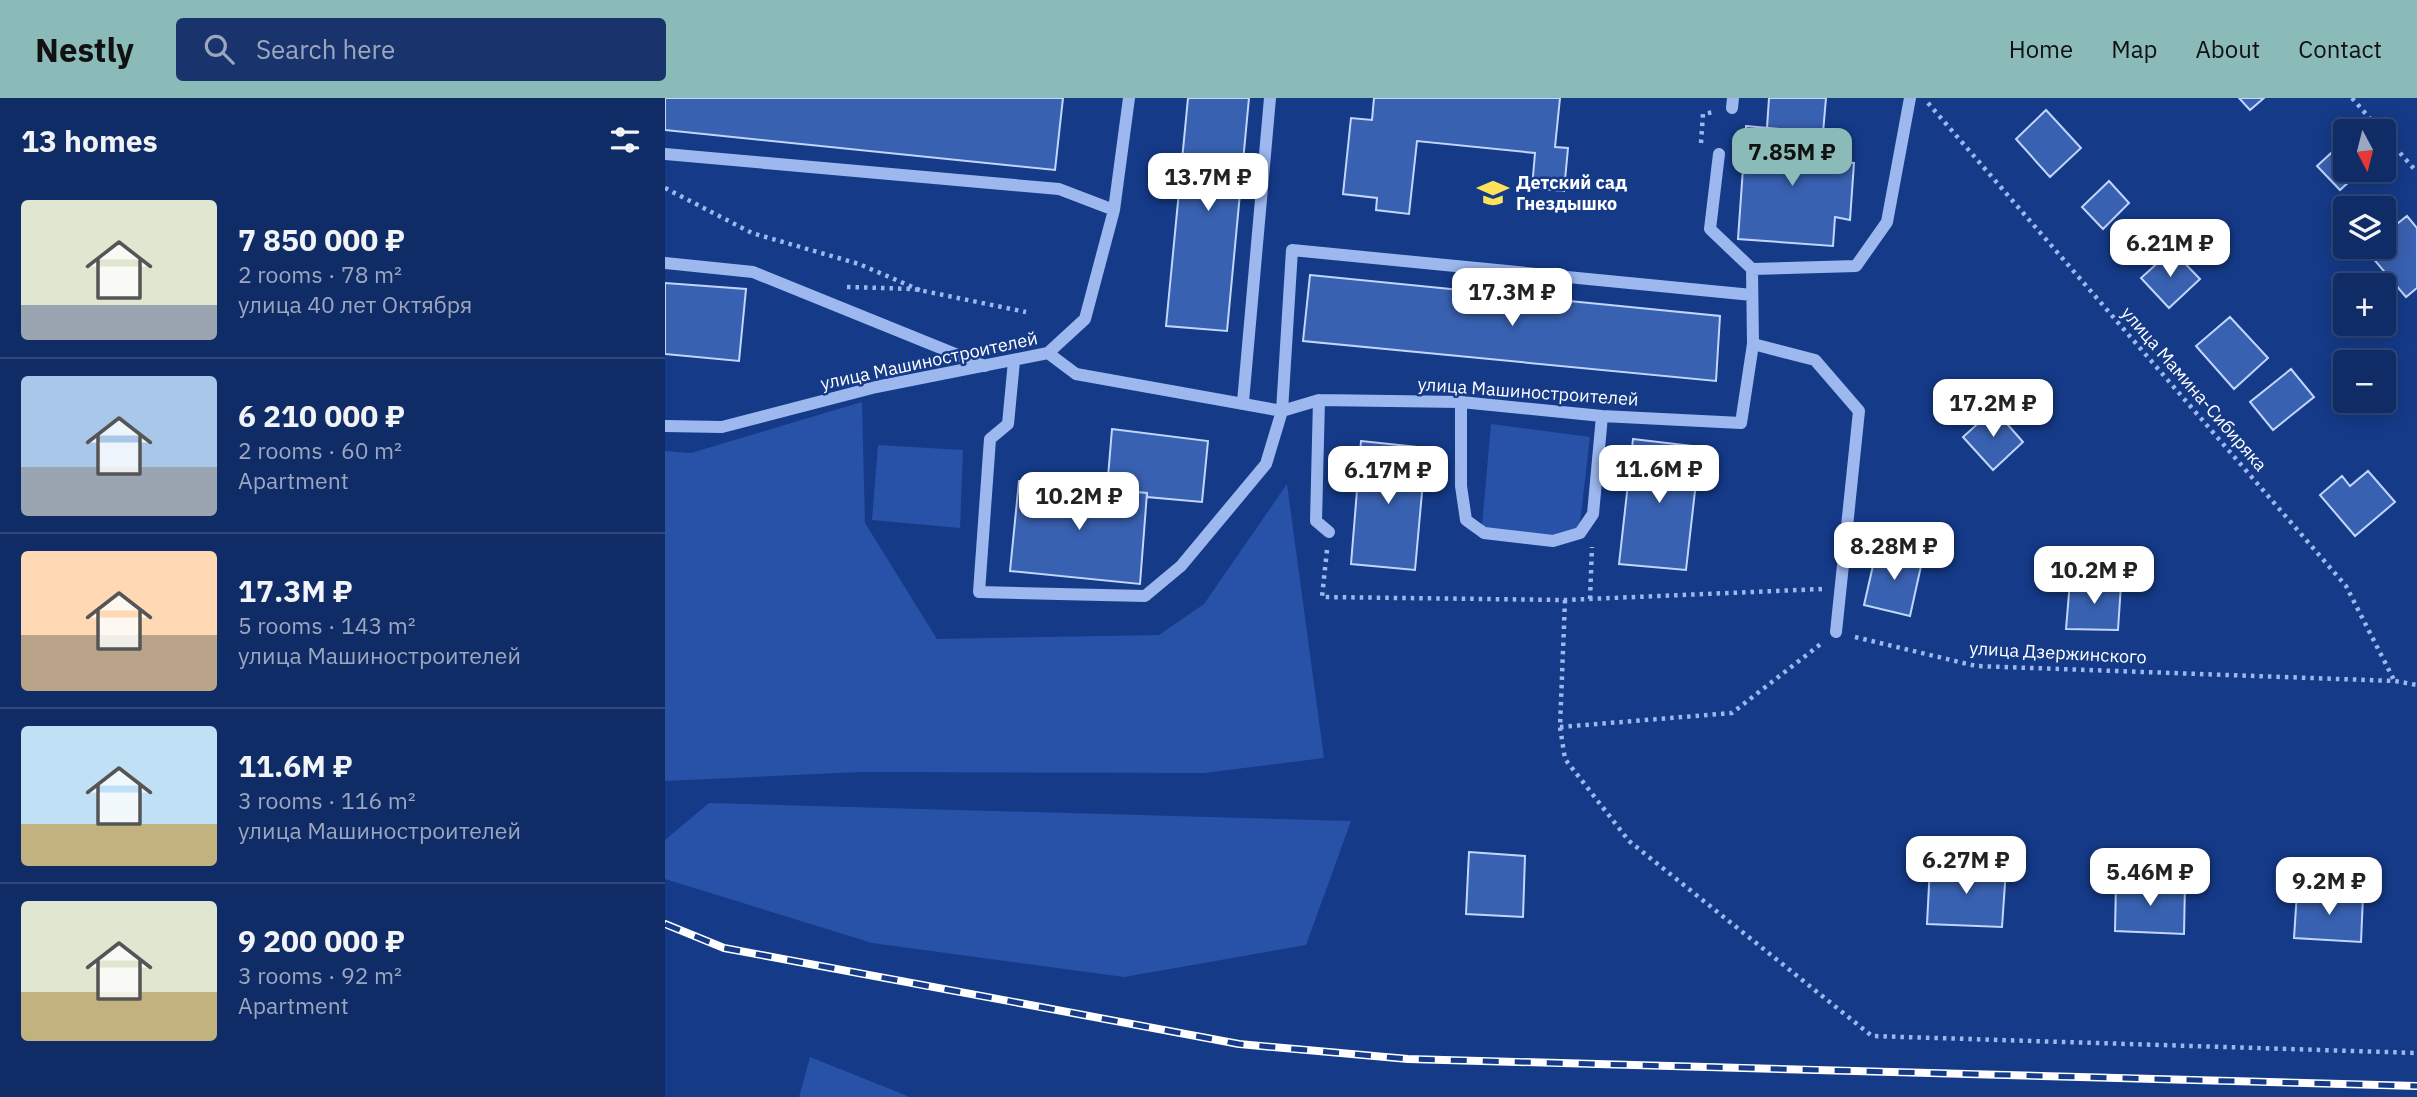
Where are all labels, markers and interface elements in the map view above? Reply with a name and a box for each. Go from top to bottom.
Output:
search box [176,18,666,81]
text: Nestly [35,28,134,71]
icon: search [200,30,238,68]
text: Search here [256,32,395,66]
text: Home [2009,33,2073,65]
text: Map [2111,33,2157,65]
text: About [2195,33,2260,65]
text: Contact [2298,33,2382,65]
north arrow [2333,119,2396,182]
map controls [2333,119,2396,413]
text: 13 homes [21,121,158,160]
icon: filters [606,121,644,159]
pin: 7.85M ₽ [1727,129,1857,188]
text: 7.85M ₽ [1748,136,1836,166]
pin: 13.7M ₽ [1143,153,1273,213]
text: 13.7M ₽ [1164,161,1252,191]
place label: Детский сад Гнездышко [1516,171,1627,215]
school or university icon: Детский сад Гнездышко [1476,176,1510,210]
button: layers [2333,196,2396,259]
text: 7 850 000 ₽ [238,220,405,259]
pin: 6.21M ₽ [2105,220,2235,279]
text: 6.21M ₽ [2126,227,2214,257]
icon: home [77,228,161,312]
text: 2 rooms · 78 m² [238,259,402,289]
pin: 17.3M ₽ [1447,268,1577,328]
button: + [2333,273,2396,336]
text: 17.3M ₽ [1468,276,1556,306]
text: улица 40 лет Октября [238,289,472,319]
street label: улица Мамина-Сибиряка [2117,302,2272,476]
street label: улица Машиностроителей [818,326,1040,395]
button: − [2333,350,2396,413]
street label: улица Машиностроителей [1417,372,1639,411]
pin: 17.2M ₽ [1928,380,2058,439]
text: 17.2M ₽ [1949,387,2037,417]
text: 6 210 000 ₽ [238,396,405,435]
icon: home [77,404,161,488]
text: 2 rooms · 60 m² [238,435,402,465]
pin: 6.17M ₽ [1323,446,1453,506]
pin: 11.6M ₽ [1594,446,1724,505]
text: 11.6M ₽ [1615,453,1703,483]
text: 6.17M ₽ [1344,454,1432,484]
text: Apartment [238,465,349,495]
pin: 10.2M ₽ [1014,472,1144,532]
text: 10.2M ₽ [1035,480,1123,510]
pin: 8.28M ₽ [1829,522,1959,582]
text: 8.28M ₽ [1850,530,1938,560]
pin: 10.2M ₽ [2029,546,2159,606]
text: 10.2M ₽ [2050,554,2138,584]
text: 17.3M ₽ [238,571,353,610]
icon: home [77,579,161,663]
text: 5 rooms · 143 m² [238,610,416,640]
street label: улица Дзержинского [1969,636,2147,669]
text: улица Машиностроителей [238,640,521,670]
text: 11.6M ₽ [238,746,353,785]
icon: home [77,754,161,838]
text: 3 rooms · 116 m² [238,785,416,815]
text: улица Машиностроителей [238,815,521,845]
pin: 6.27M ₽ [1901,836,2031,896]
text: 6.27M ₽ [1922,844,2010,874]
pin: 5.46M ₽ [2085,848,2215,908]
text: 5.46M ₽ [2106,856,2194,886]
pin: 9.2M ₽ [2272,858,2386,917]
text: 9.2M ₽ [2292,865,2366,895]
text: 9 200 000 ₽ [238,921,405,960]
icon: home [77,929,161,1013]
text: 3 rooms · 92 m² [238,960,402,990]
text: Apartment [238,990,349,1020]

